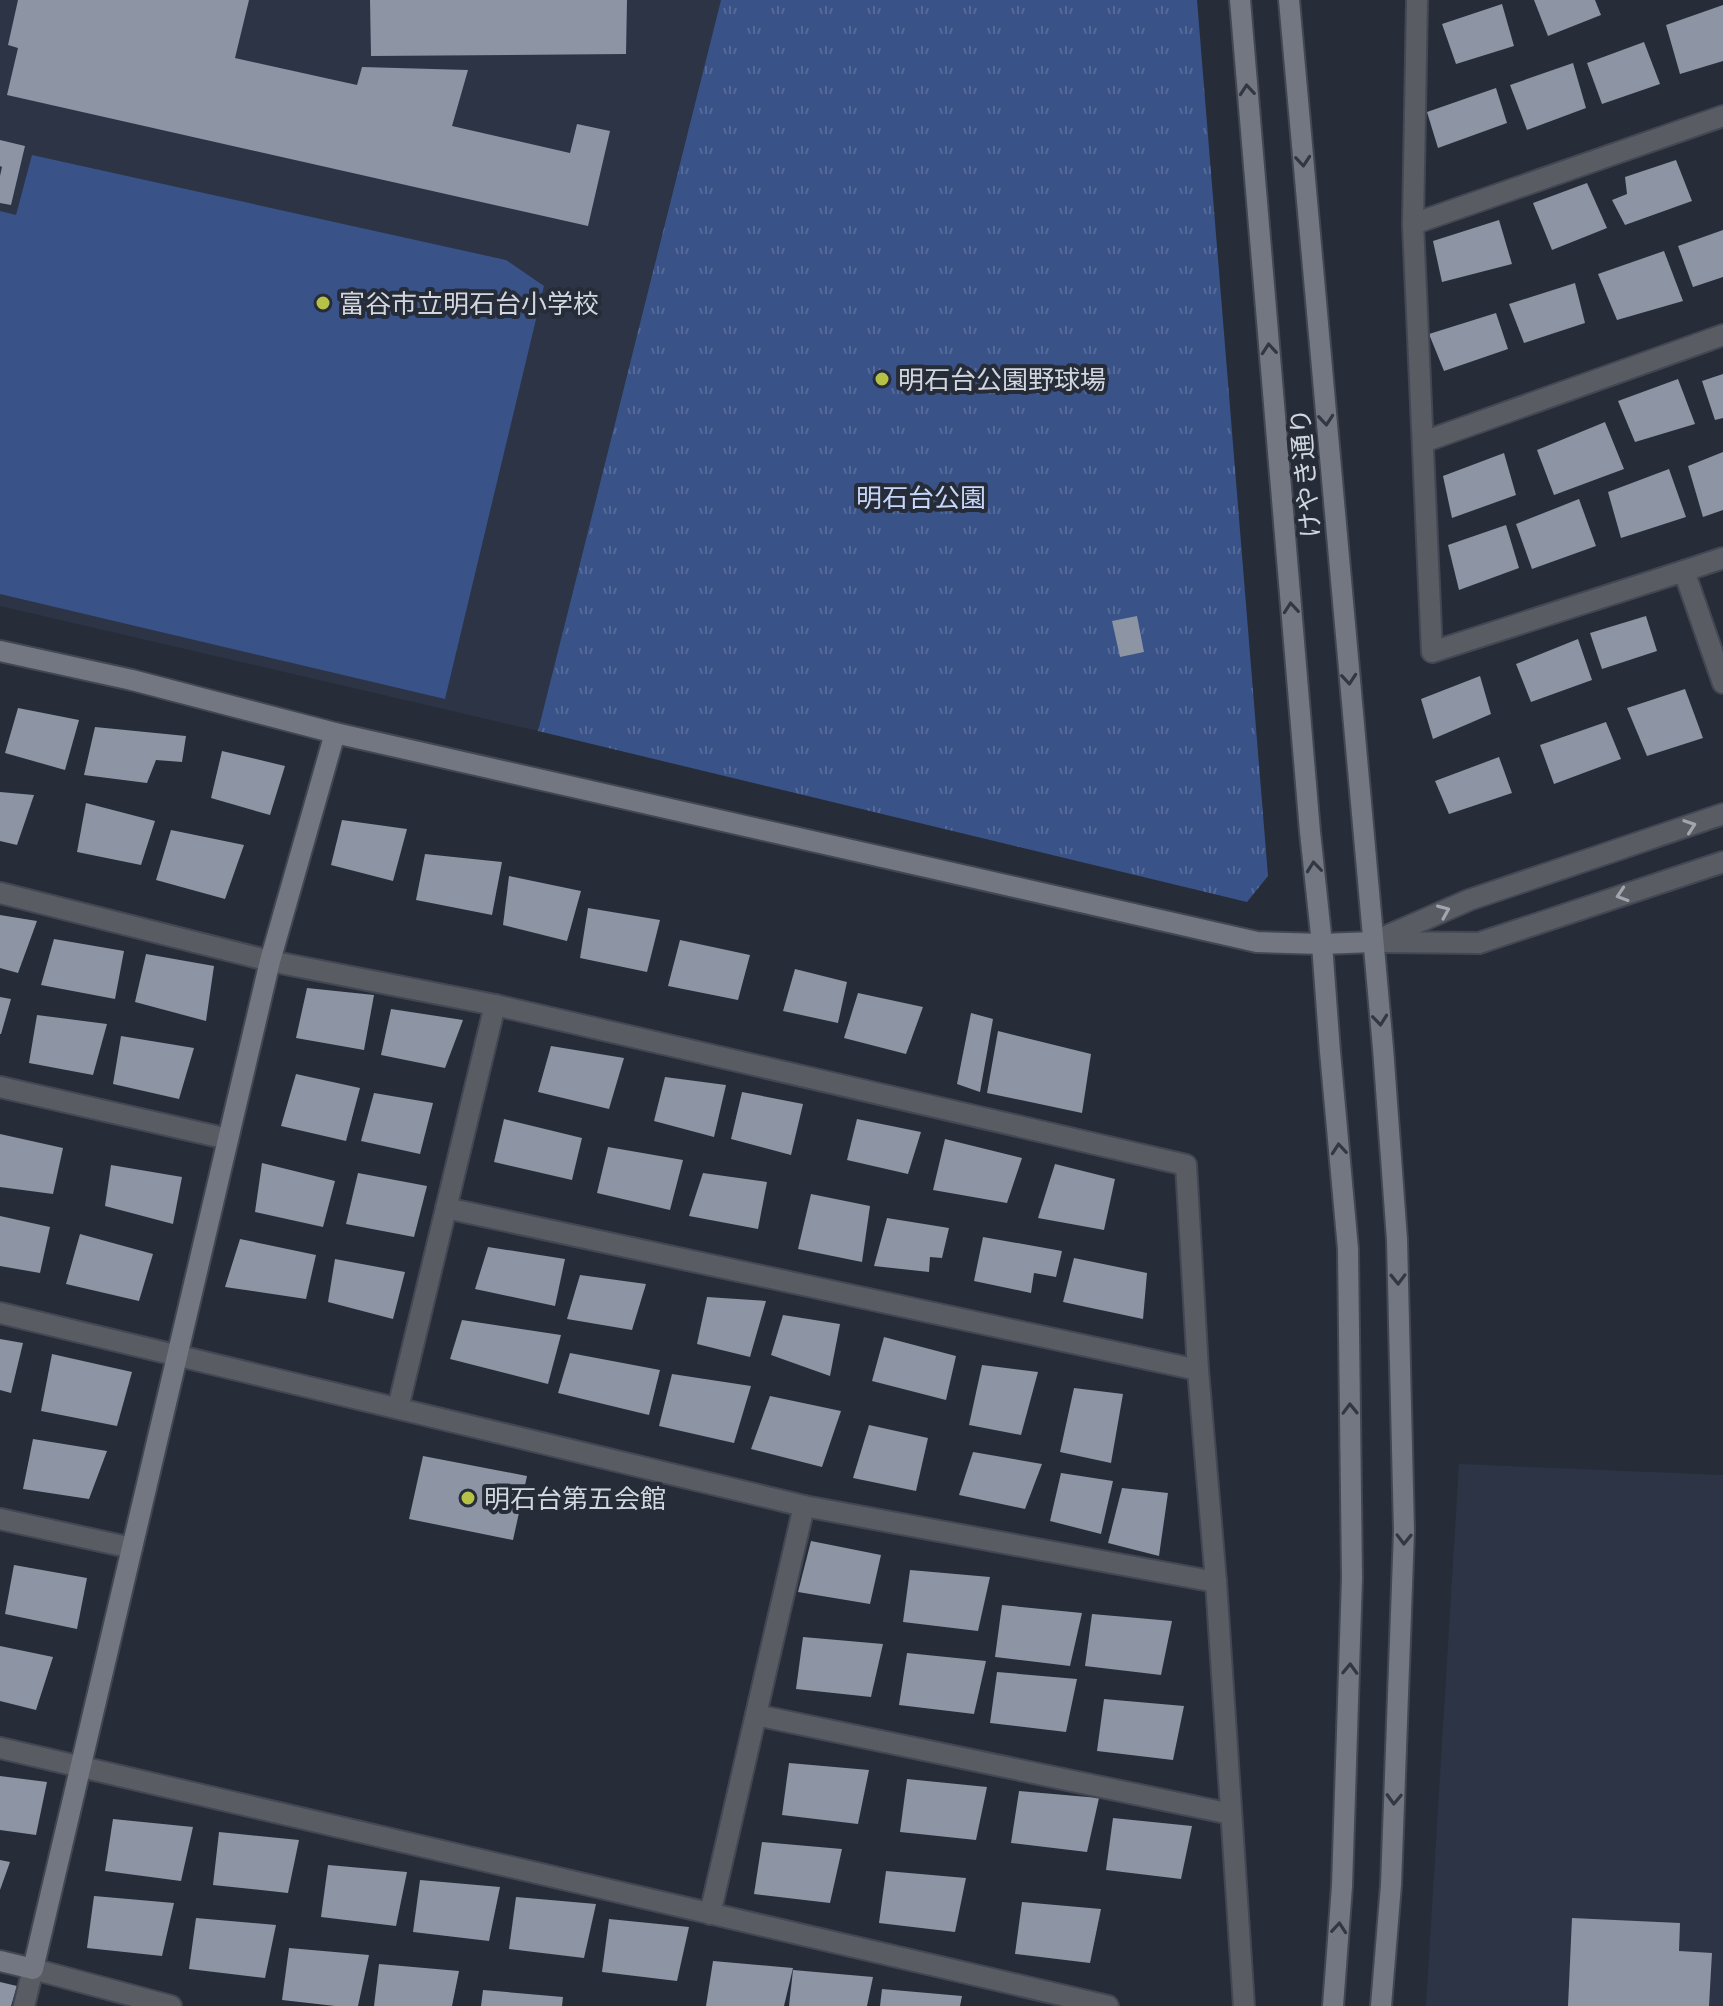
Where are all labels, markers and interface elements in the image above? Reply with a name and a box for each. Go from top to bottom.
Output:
one-way arrow [1239,83,1256,96]
one-way arrow [1294,155,1311,168]
place label: 富谷市立明石台小学校 [339,287,599,320]
marker: 富谷市立明石台小学校 [314,294,332,312]
one-way arrow [1261,342,1278,355]
place label: 明石台公園野球場 [898,363,1106,396]
marker: 明石台公園野球場 [873,370,891,388]
street label: けやき通り [1283,407,1327,539]
one-way arrow [1317,414,1334,427]
park label: 明石台公園 [856,481,986,514]
one-way arrow [1283,601,1300,614]
one-way arrow [1340,673,1357,686]
one-way arrow [1682,819,1696,835]
one-way arrow [1306,860,1323,873]
one-way arrow [1616,886,1630,902]
one-way arrow [1436,905,1450,921]
one-way arrow [1371,1013,1388,1026]
one-way arrow [1331,1142,1348,1155]
one-way arrow [1390,1273,1407,1286]
one-way arrow [1342,1402,1359,1415]
place label: 明石台第五会館 [484,1482,666,1515]
marker: 明石台第五会館 [459,1489,477,1507]
one-way arrow [1395,1533,1412,1546]
one-way arrow [1341,1662,1358,1675]
one-way arrow [1386,1793,1403,1806]
one-way arrow [1330,1921,1347,1934]

